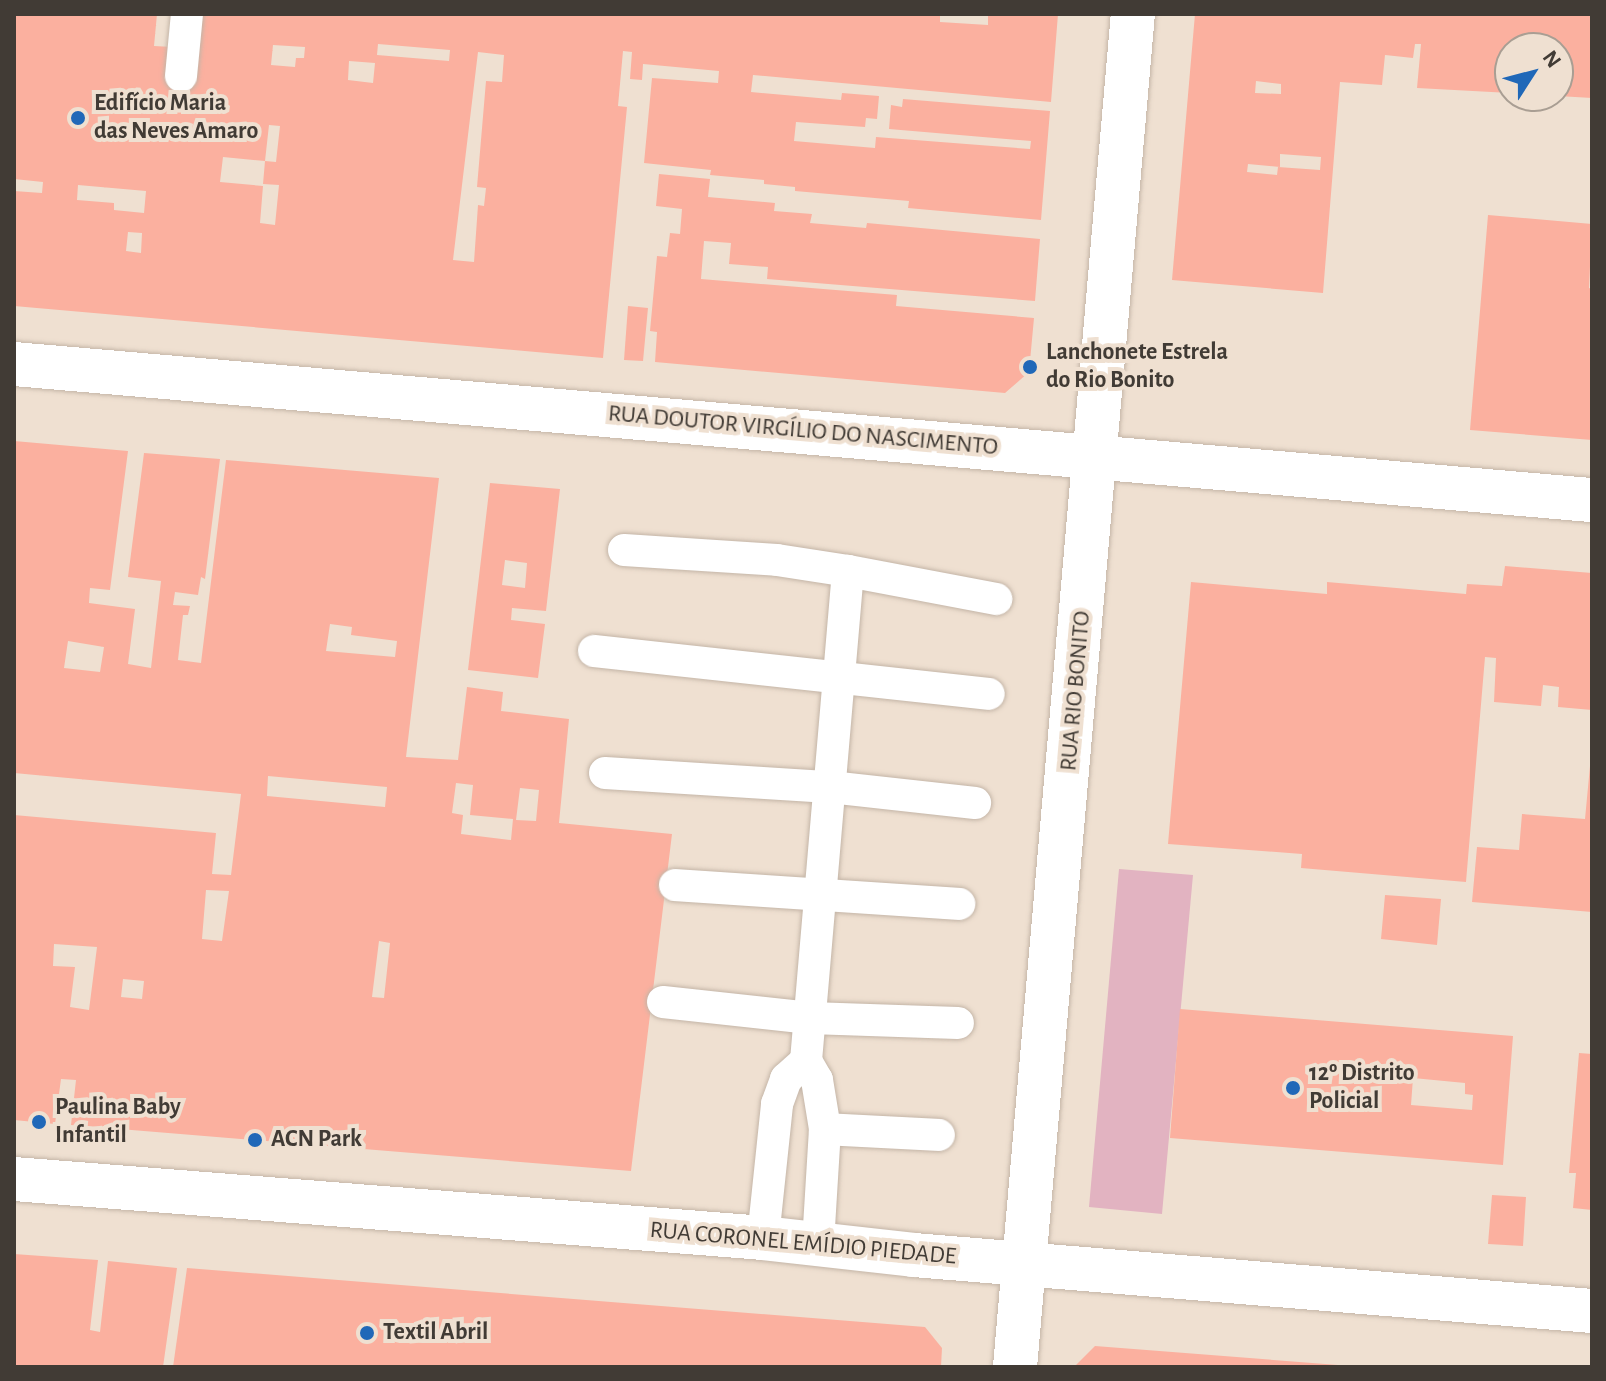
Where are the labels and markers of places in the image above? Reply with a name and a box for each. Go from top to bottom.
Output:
place label: Edifício Maria das Neves Amaro [94,90,258,146]
marker: Edifício Maria das Neves Amaro [69,109,87,127]
place label: Lanchonete Estrela do Rio Bonito [1046,339,1228,395]
marker: Lanchonete Estrela do Rio Bonito [1021,358,1039,376]
place label: 12º Distrito Policial [1309,1060,1415,1116]
marker: 12º Distrito Policial [1284,1079,1302,1097]
place label: Paulina Baby Infantil [55,1094,181,1150]
marker: Paulina Baby Infantil [30,1113,48,1131]
place label: ACN Park [271,1126,362,1154]
marker: ACN Park [246,1131,264,1149]
place label: Textil Abril [383,1319,488,1347]
marker: Textil Abril [358,1324,376,1342]

